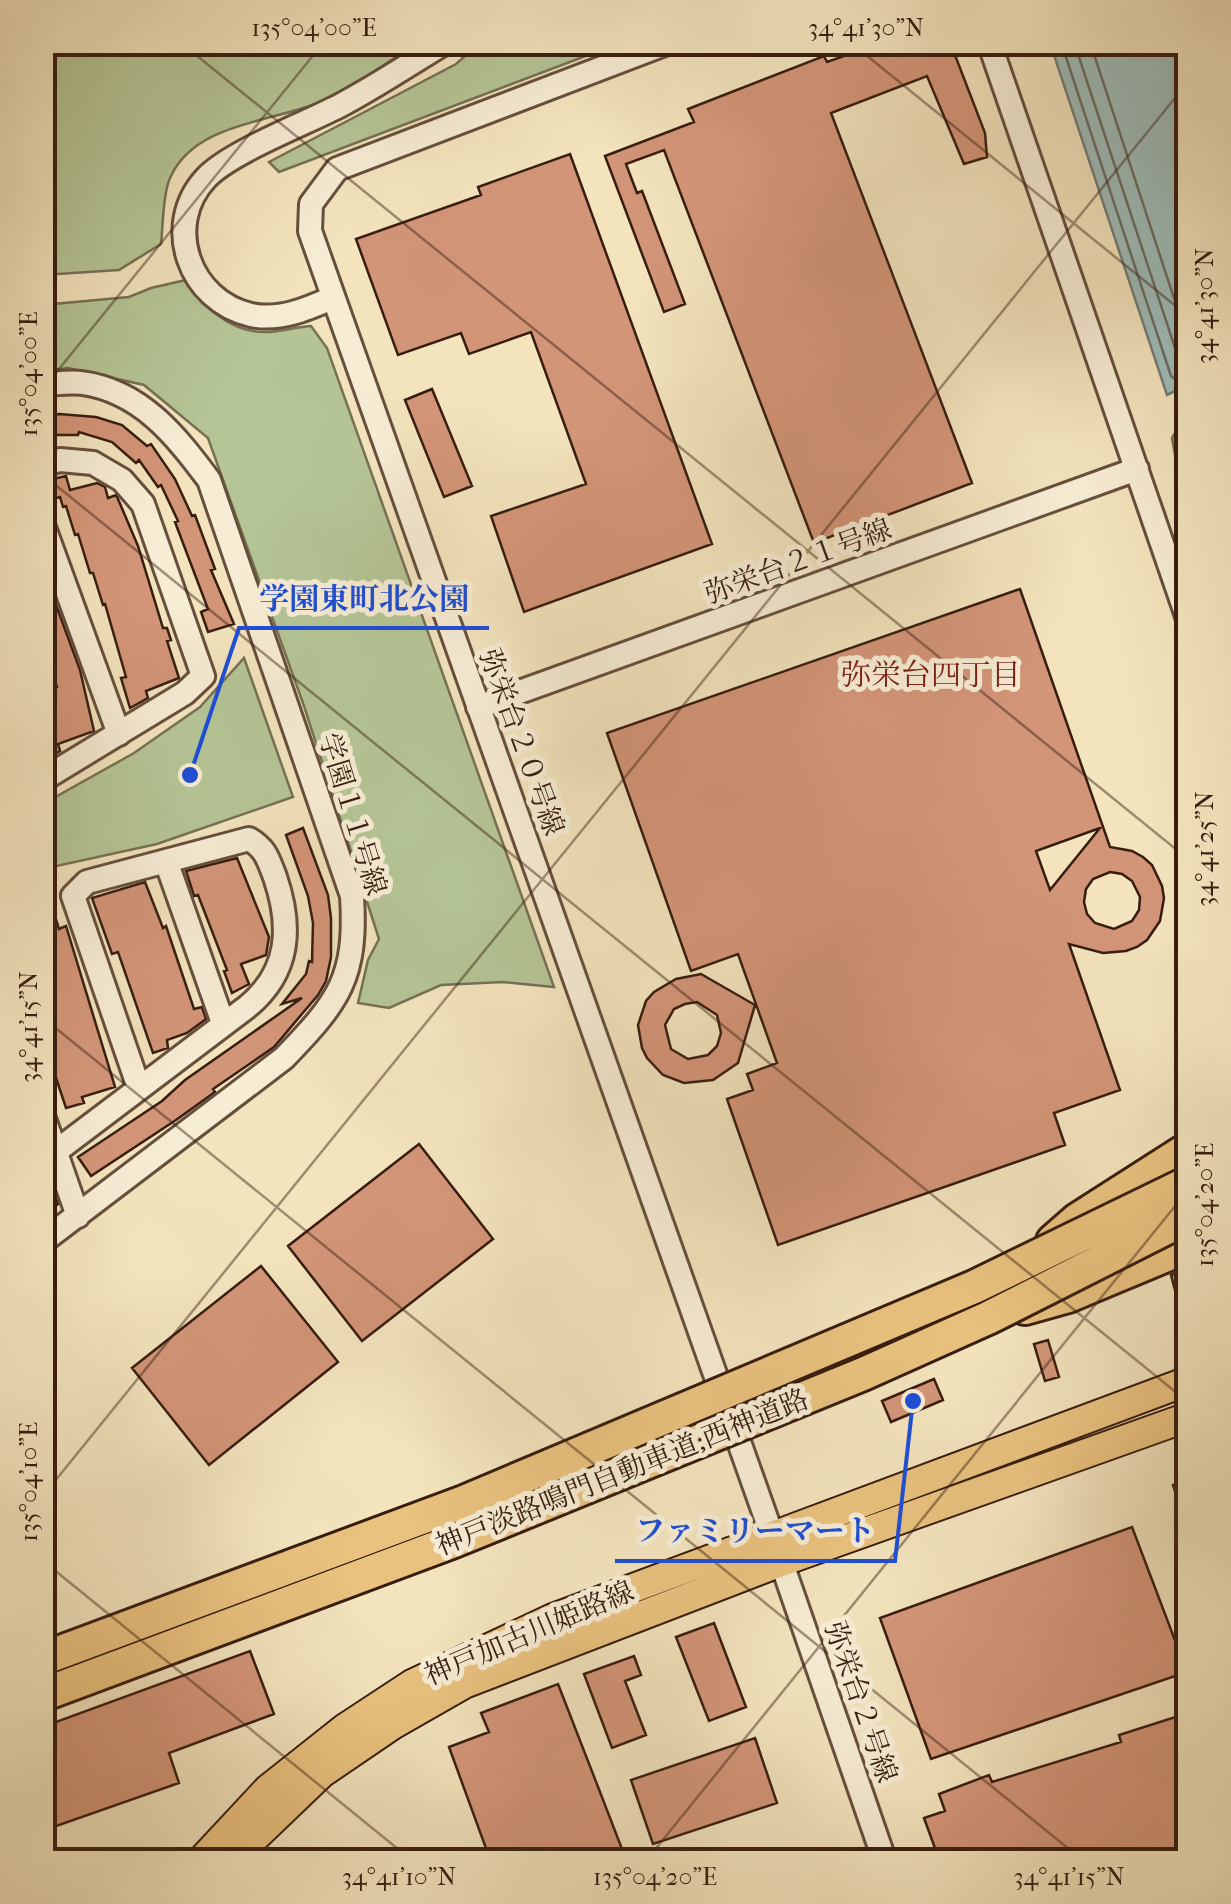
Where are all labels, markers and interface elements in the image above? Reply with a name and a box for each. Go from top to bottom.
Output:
text: 135°04'00"E [251,13,377,42]
text: 34°41'30"N [808,13,924,42]
text: 34°41'30"N [1190,248,1219,364]
text: 135°04'00"E [14,311,43,437]
street label: 弥栄台２１号線 [700,512,896,610]
callout: 学園東町北公園 [239,568,489,628]
text: 学園東町北公園 [259,582,469,617]
street label: 弥栄台２０号線 [473,644,571,840]
district label: 弥栄台四丁目 [841,658,1021,693]
street label: 学園１１号線 [313,729,393,899]
text: 34°41'25"N [1190,791,1219,907]
text: 34°41'15"N [14,971,43,1083]
text: 135°04'20"E [1190,1143,1219,1267]
street label: 神戸淡路鳴門自動車道;西神道路 [431,1382,813,1562]
text: 135°04'10"E [14,1422,43,1542]
callout: ファミリーマート [615,1501,895,1561]
text: ファミリーマート [635,1514,875,1549]
street label: 神戸加古川姫路線 [419,1574,639,1692]
street label: 弥栄台２号線 [818,1617,904,1787]
text: 34°41'10"N [342,1862,456,1891]
text: 135°04'20"E [593,1862,717,1891]
text: 34°41'15"N [1013,1862,1125,1891]

